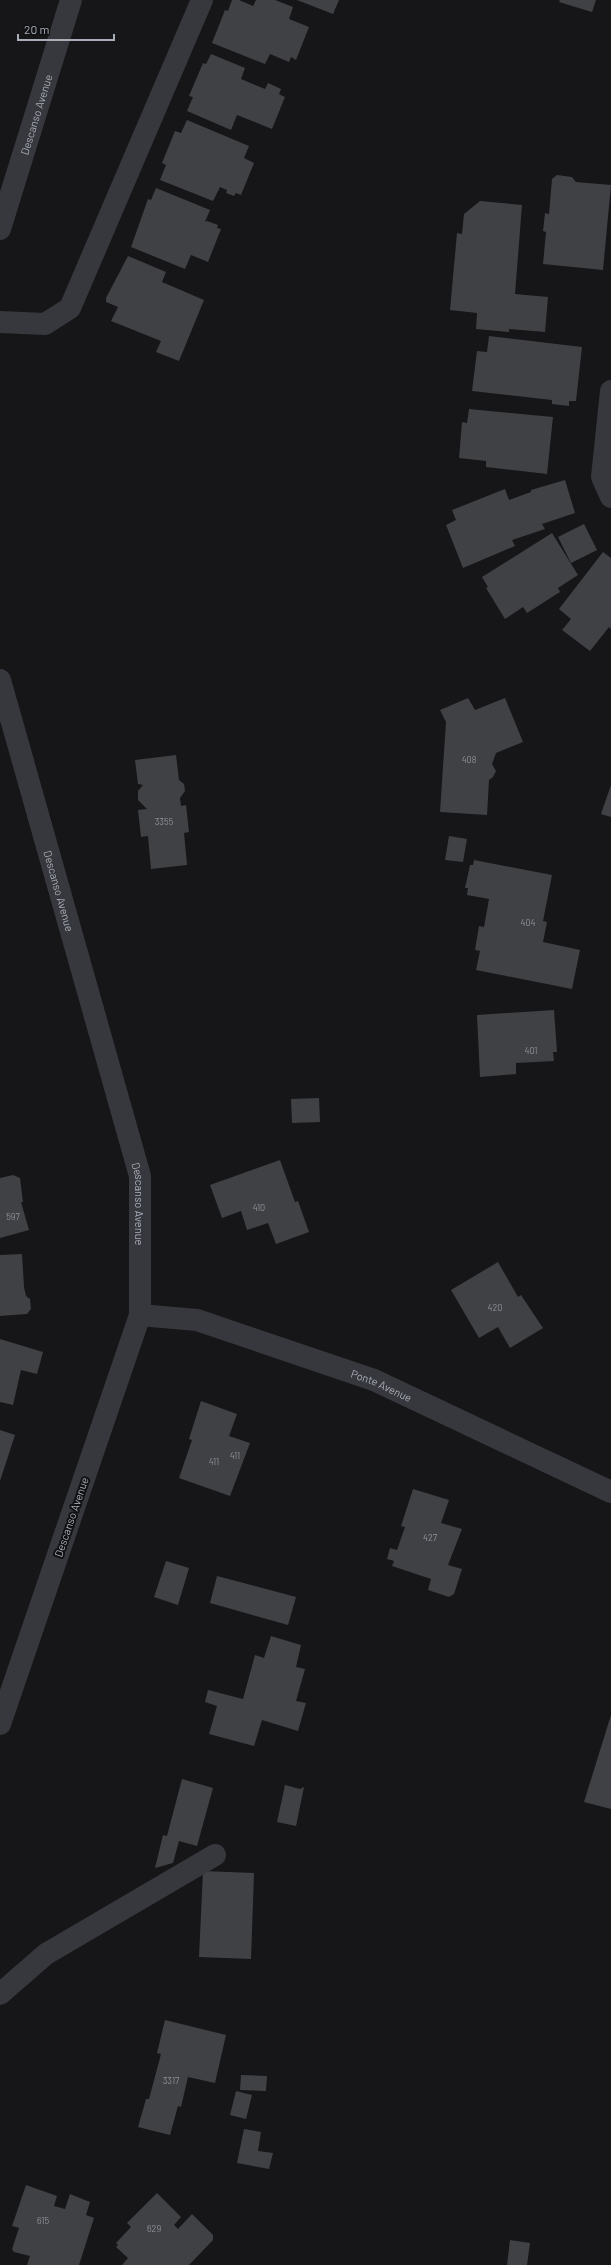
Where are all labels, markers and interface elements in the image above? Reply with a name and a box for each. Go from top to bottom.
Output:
scale bar [18,16,114,42]
text: 20 m [24,22,50,36]
street label: Descanso Avenue [17,72,54,156]
house number: 408 [462,754,477,765]
house number: 3355 [155,816,174,827]
street label: Descanso Avenue [42,849,77,933]
house number: 404 [520,917,536,928]
house number: 401 [525,1045,537,1056]
street label: Descanso Avenue [130,1161,147,1246]
house number: 410 [253,1202,265,1213]
house number: 597 [6,1211,21,1222]
house number: 420 [488,1302,502,1313]
street label: Ponte Avenue [349,1366,414,1404]
house number: 411 [230,1450,240,1461]
house number: 411 [209,1456,219,1467]
street label: Descanso Avenue [51,1475,91,1559]
house number: 427 [423,1532,438,1543]
house number: 3317 [163,2075,180,2086]
house number: 615 [37,2215,49,2226]
house number: 629 [147,2223,161,2234]

